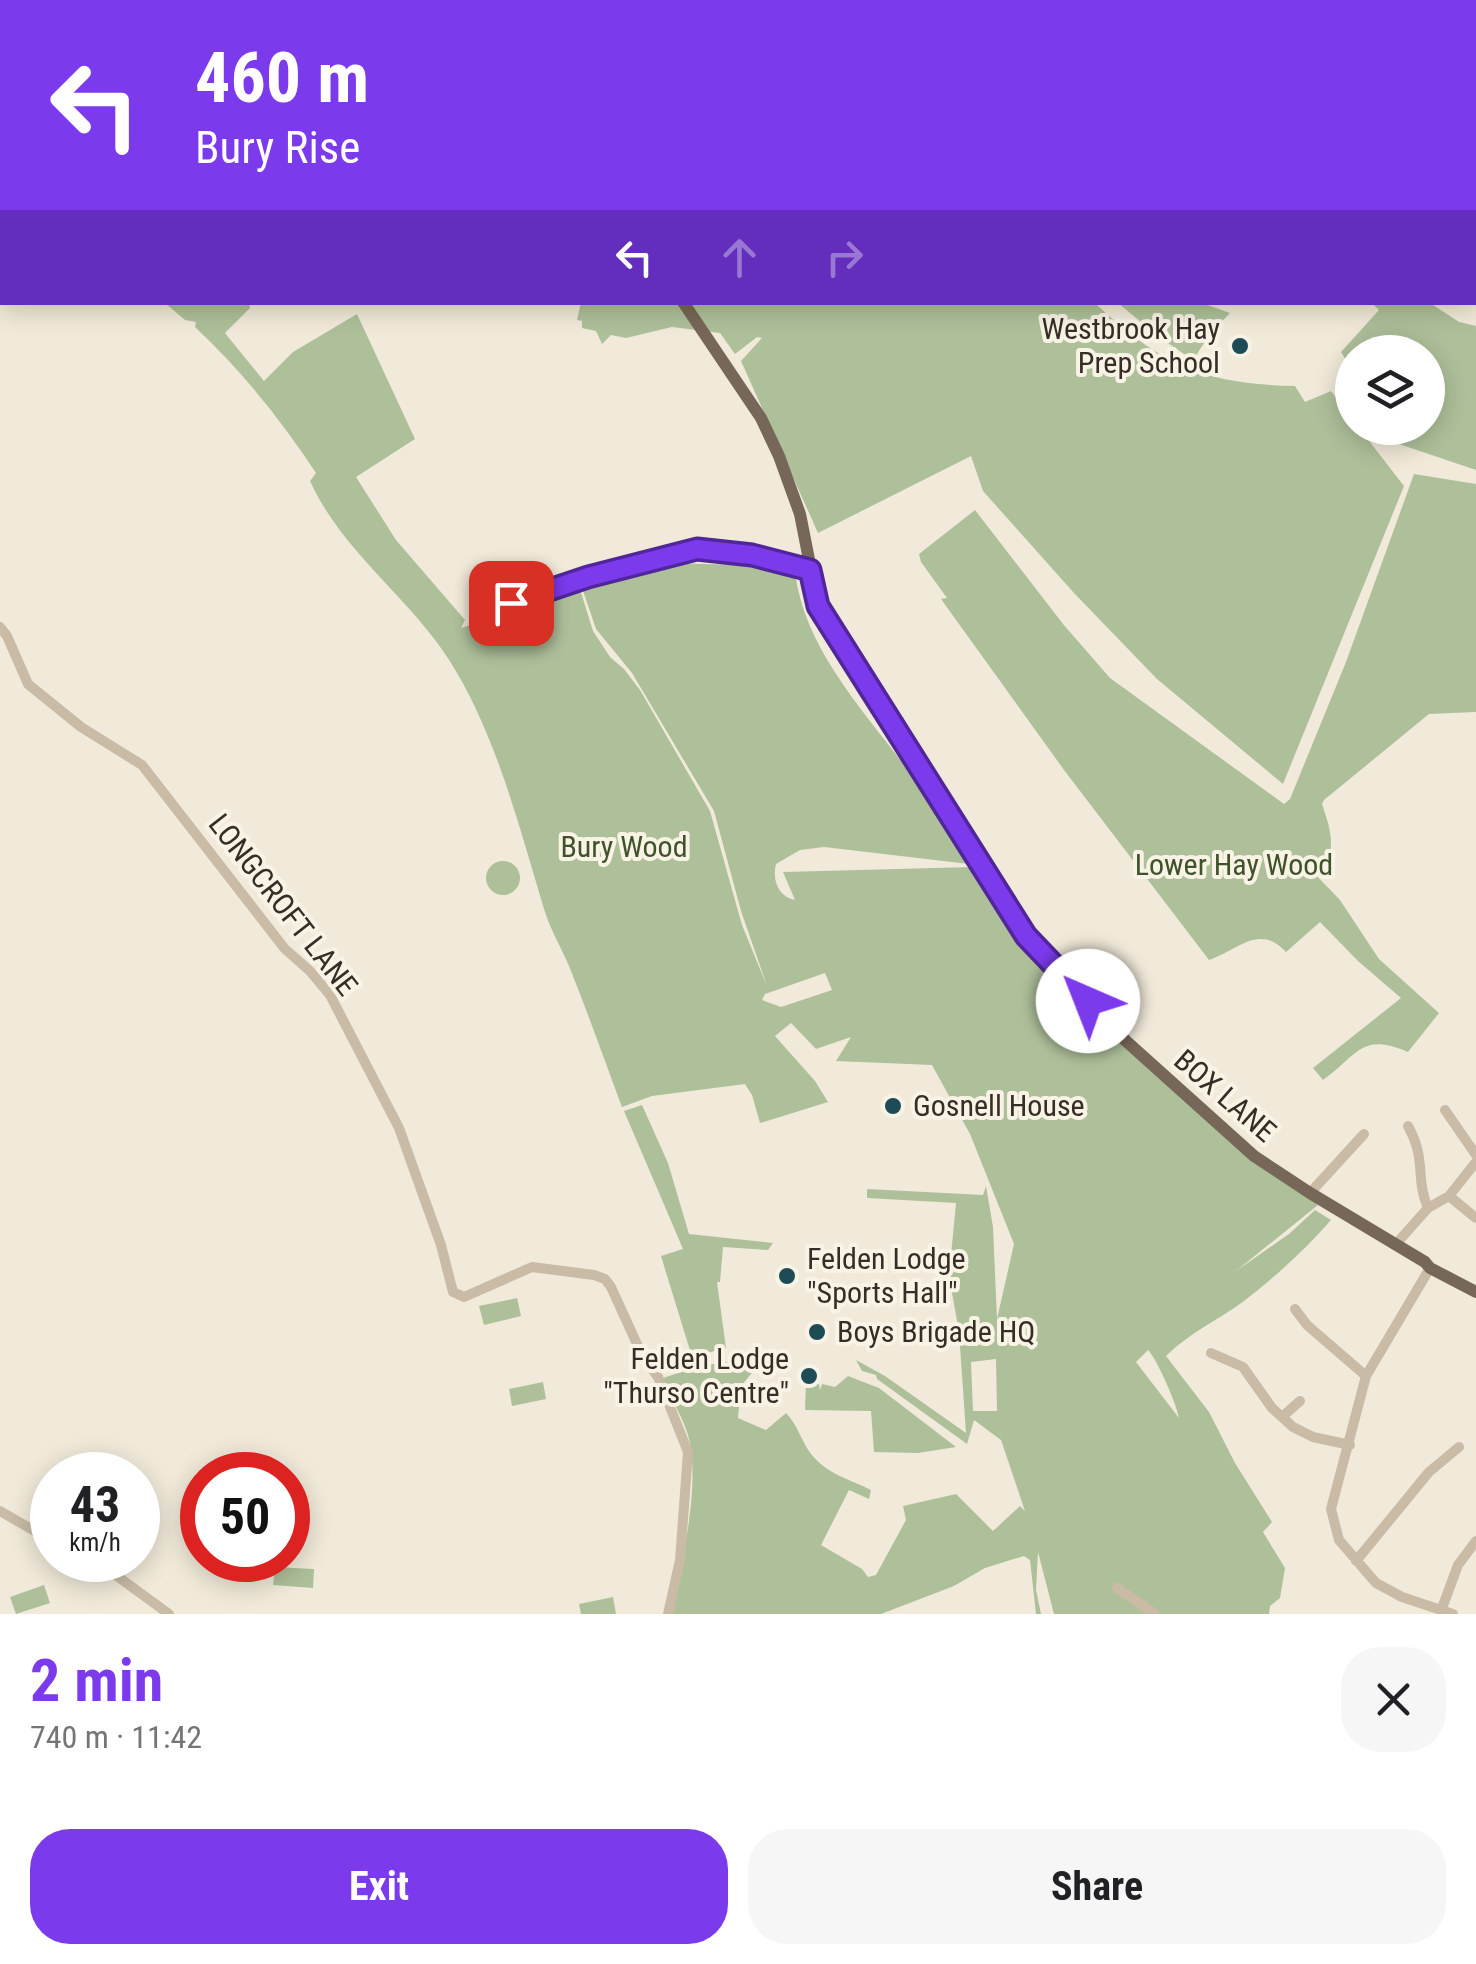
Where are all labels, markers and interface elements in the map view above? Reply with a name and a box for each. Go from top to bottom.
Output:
text: 460 m [195,37,369,119]
icon: left [30,40,160,170]
text: Bury Rise [195,121,360,174]
icon: left [607,230,662,285]
icon: ahead [712,230,767,285]
icon: right [817,230,872,285]
place label: Westbrook Hay Prep School [1042,311,1220,380]
marker: Westbrook Hay Prep School [1229,335,1251,357]
map controls [1335,335,1445,445]
button: layers [1335,335,1445,445]
pin [469,561,554,646]
icon: arrive [484,576,539,631]
street label: LONGCROFT LANE [202,807,365,1002]
park label: Bury Wood [560,829,688,864]
park label: Lower Hay Wood [1135,847,1333,882]
position arrow [1036,949,1140,1053]
street label: BOX LANE [1167,1042,1283,1149]
place label: Gosnell House [913,1088,1085,1123]
marker: Gosnell House [882,1095,904,1117]
place label: Felden Lodge "Sports Hall" [807,1241,966,1310]
marker: Felden Lodge "Sports Hall" [776,1265,798,1287]
place label: Boys Brigade HQ [837,1314,1035,1349]
marker: Boys Brigade HQ [806,1321,828,1343]
place label: Felden Lodge "Thurso Centre" [603,1341,789,1410]
marker: Felden Lodge "Thurso Centre" [798,1365,820,1387]
speed limit sign: 50 [180,1452,310,1582]
text: 43 [70,1476,120,1534]
text: km/h [69,1528,121,1557]
text: 2 min [30,1645,163,1716]
button: close [1341,1647,1446,1752]
text: 740 m · 11:42 [30,1718,202,1756]
button: Exit [30,1829,728,1944]
button: Share [748,1829,1446,1944]

